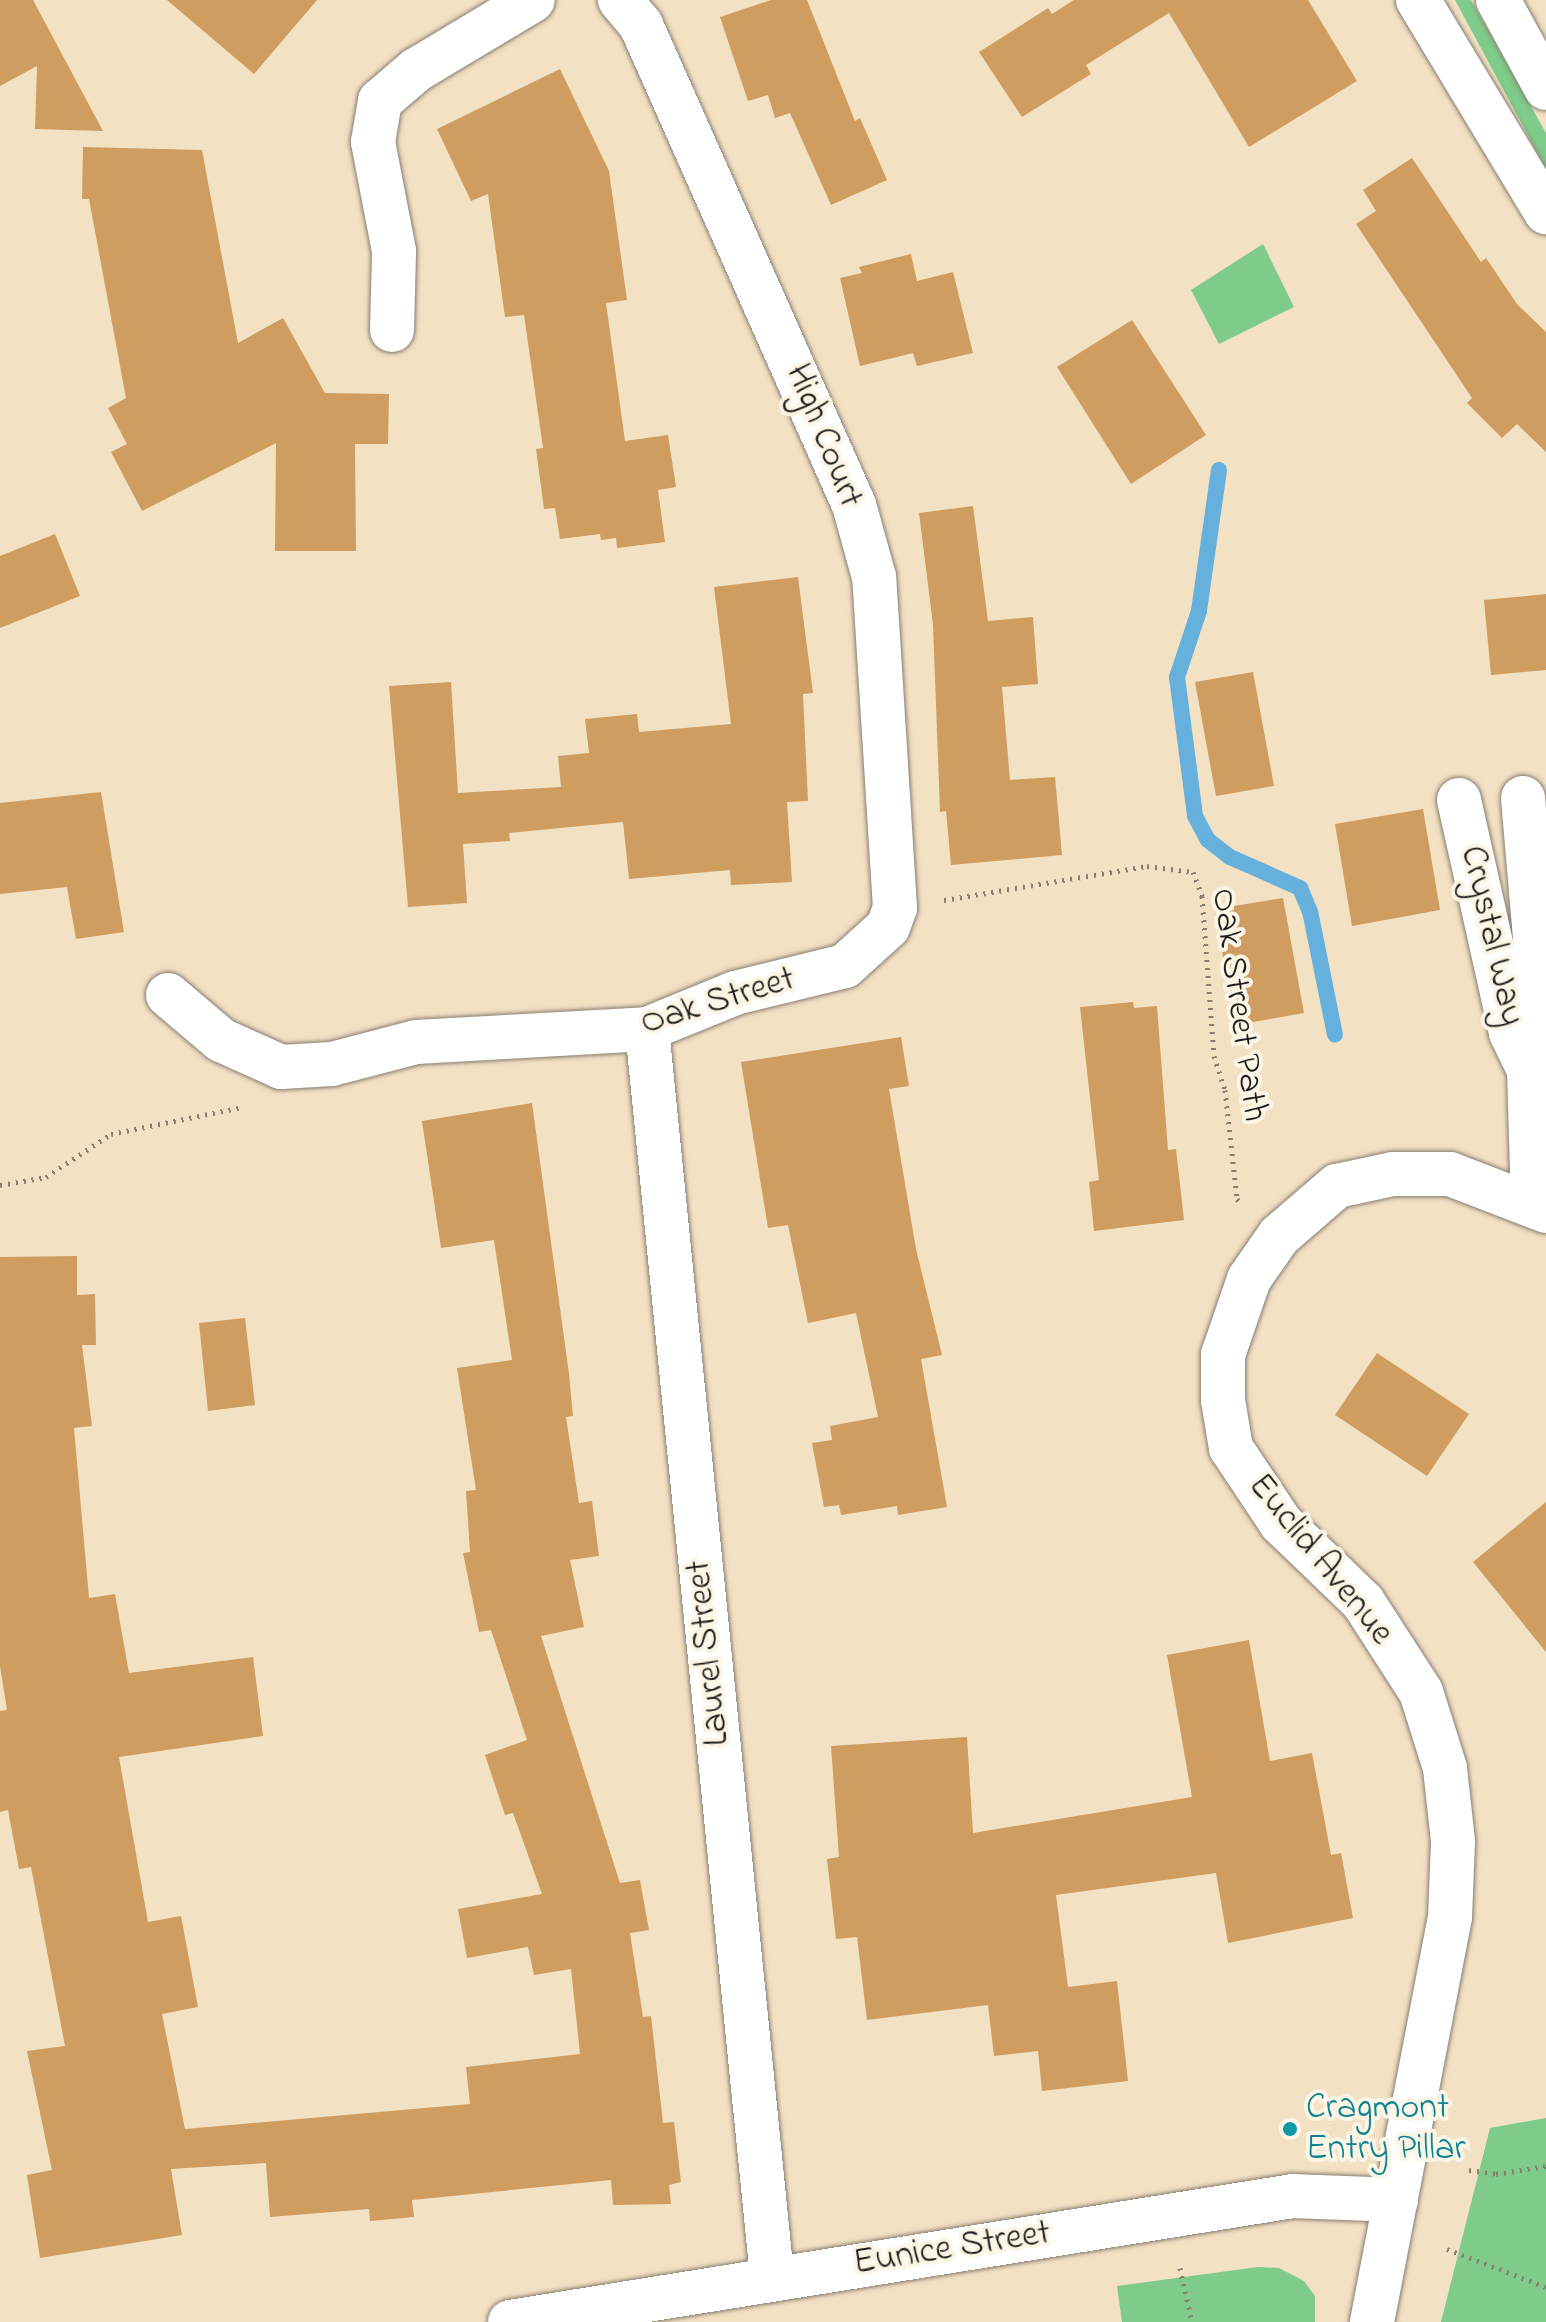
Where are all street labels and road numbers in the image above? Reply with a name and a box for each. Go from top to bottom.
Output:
street label: High Court [775,358,871,514]
street label: Crystal Way [1449,842,1533,1030]
street label: Oak Street Path [1200,886,1276,1124]
street label: Oak Street [636,958,800,1046]
street label: Euclid Avenue [1238,1466,1402,1654]
street label: Laurel Street [678,1558,740,1748]
street label: Eunice Street [851,2212,1053,2286]

